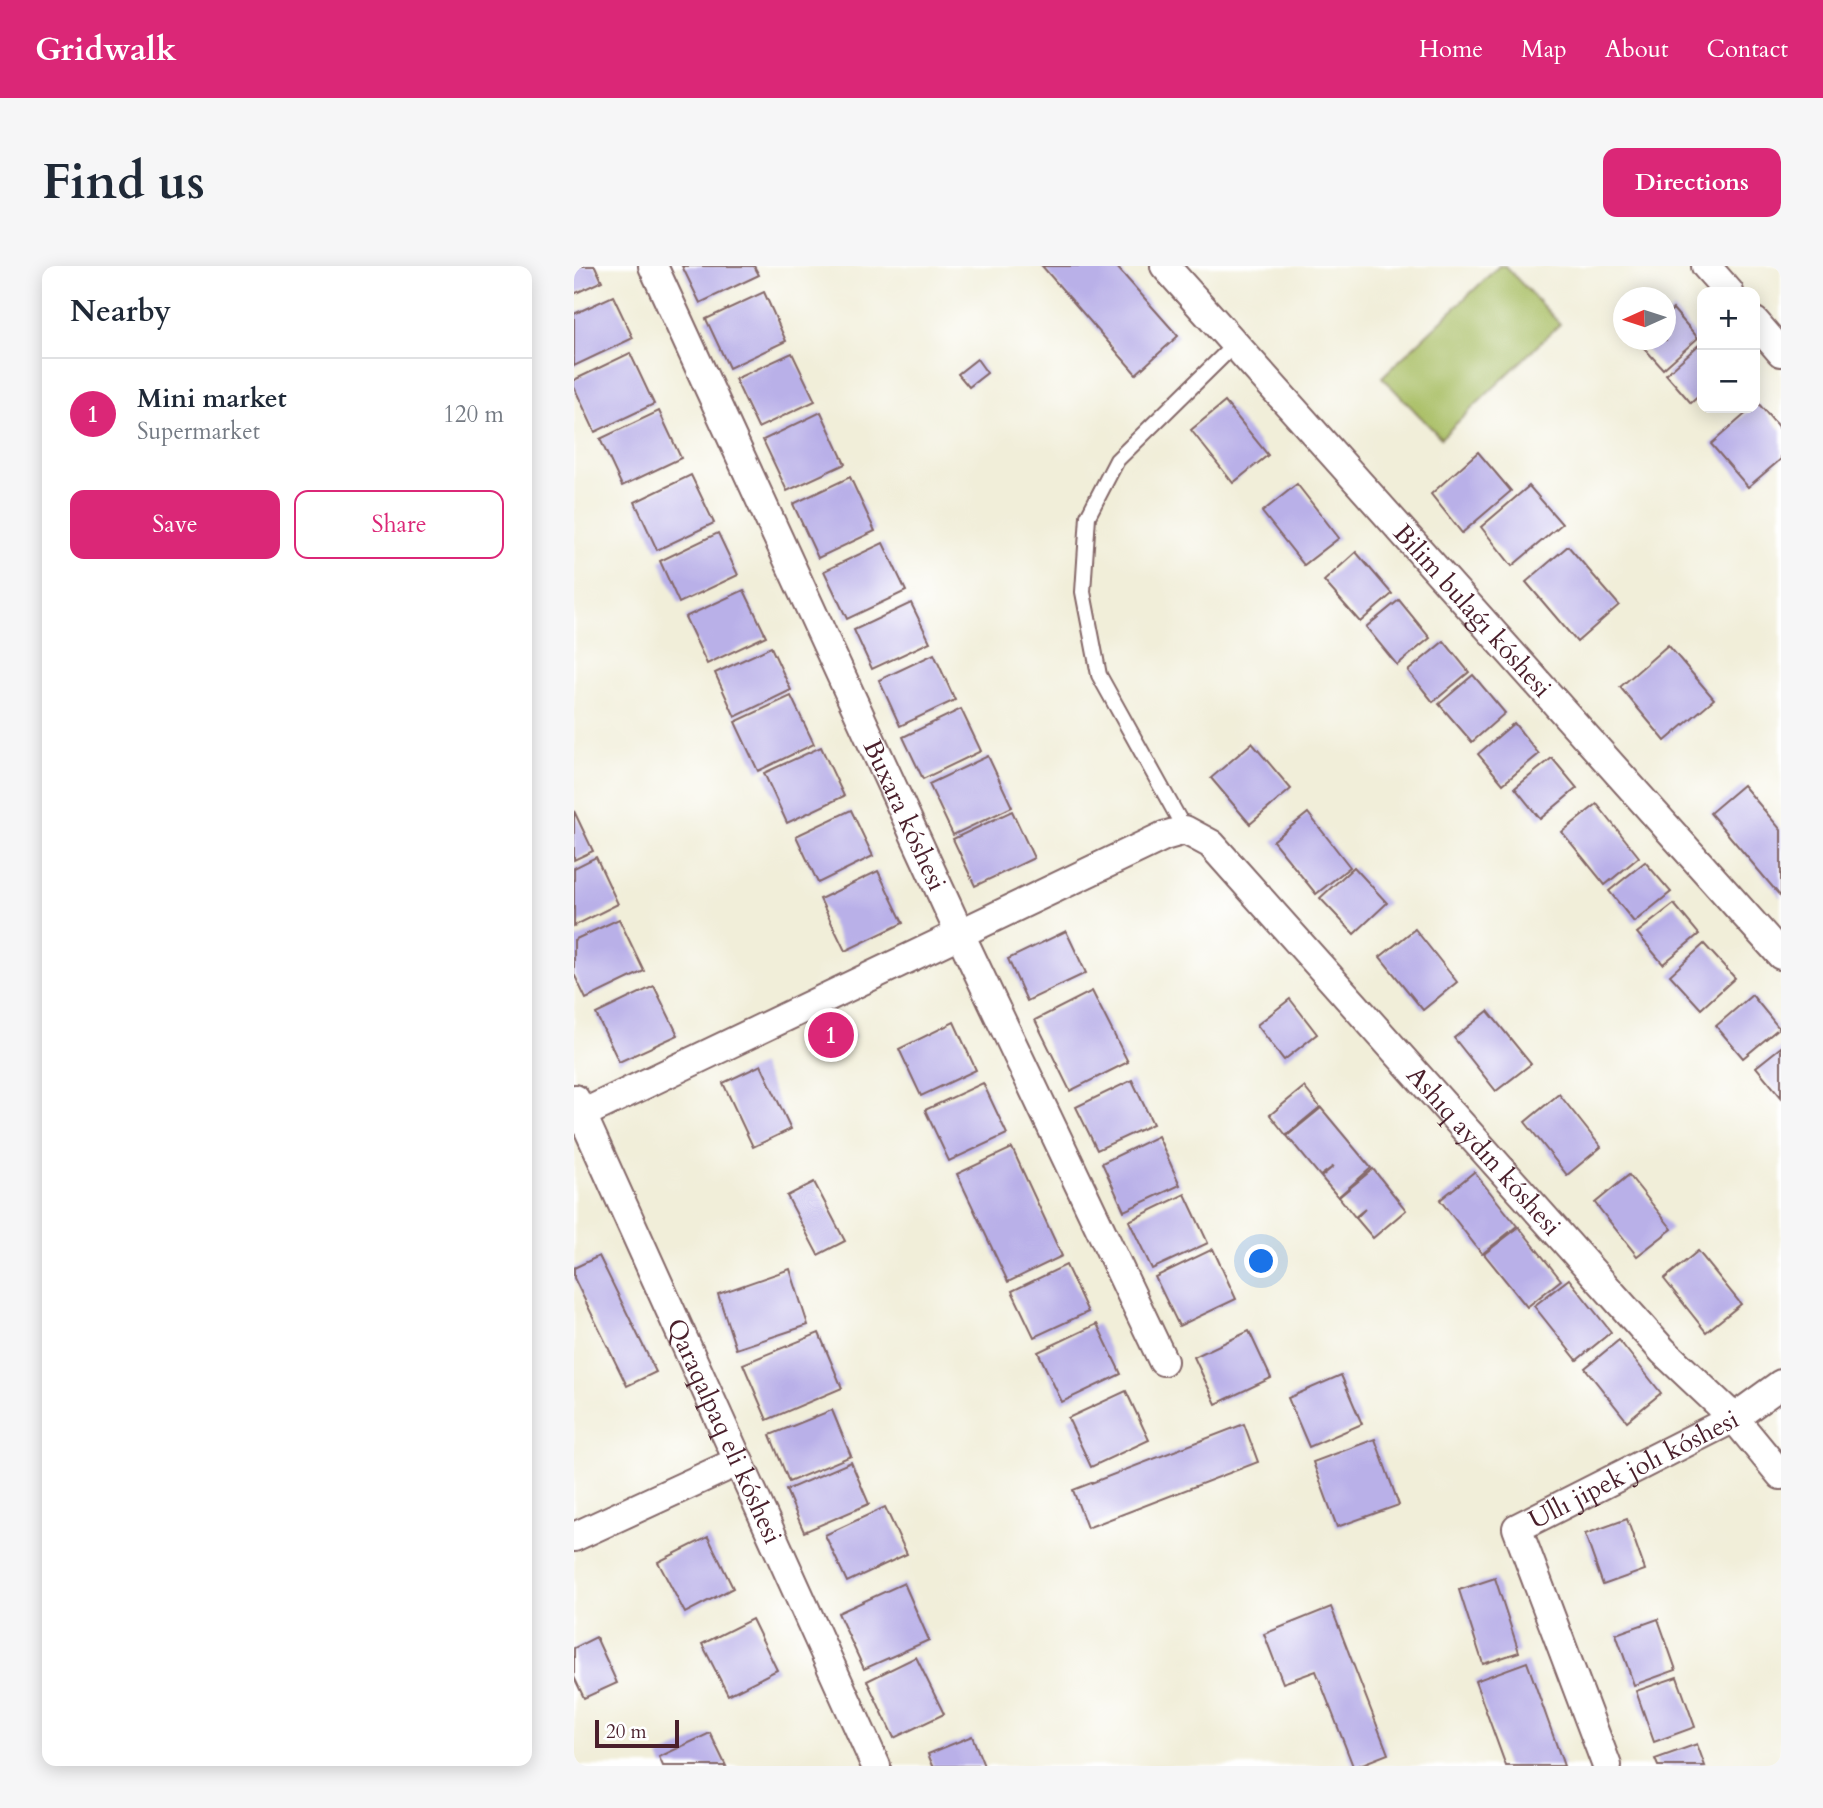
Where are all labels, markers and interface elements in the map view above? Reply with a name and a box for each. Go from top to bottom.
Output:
text: Gridwalk [35,27,177,72]
text: Home [1419,33,1483,66]
text: Map [1521,33,1567,66]
text: About [1605,33,1669,66]
text: Contact [1707,33,1788,66]
button: Directions [1603,148,1781,217]
text: Find us [42,149,205,216]
north arrow [1613,287,1676,350]
map controls [1697,287,1760,413]
button: + [1697,287,1760,350]
text: Nearby [70,291,171,332]
button: − [1697,350,1760,413]
text: Mini market [137,381,287,416]
text: 1 [87,399,99,430]
text: 120 m [443,399,504,430]
text: Supermarket [137,416,260,447]
button: Save [70,490,280,559]
button: Share [294,490,504,559]
street label: Bilim bulaǵı kóshesi [1386,516,1560,705]
street label: Buxara kóshesi [855,734,955,896]
pin: 1 [808,1009,854,1061]
street label: Ashıq aydın kóshesi [1399,1058,1569,1243]
your location [1244,1244,1278,1278]
street label: Qaraqalpaq eli kóshesi [659,1312,791,1549]
street label: Ullı jipek jolı kóshesi [1522,1401,1744,1537]
scale bar [595,1717,679,1749]
text: 20 m [606,1719,647,1745]

